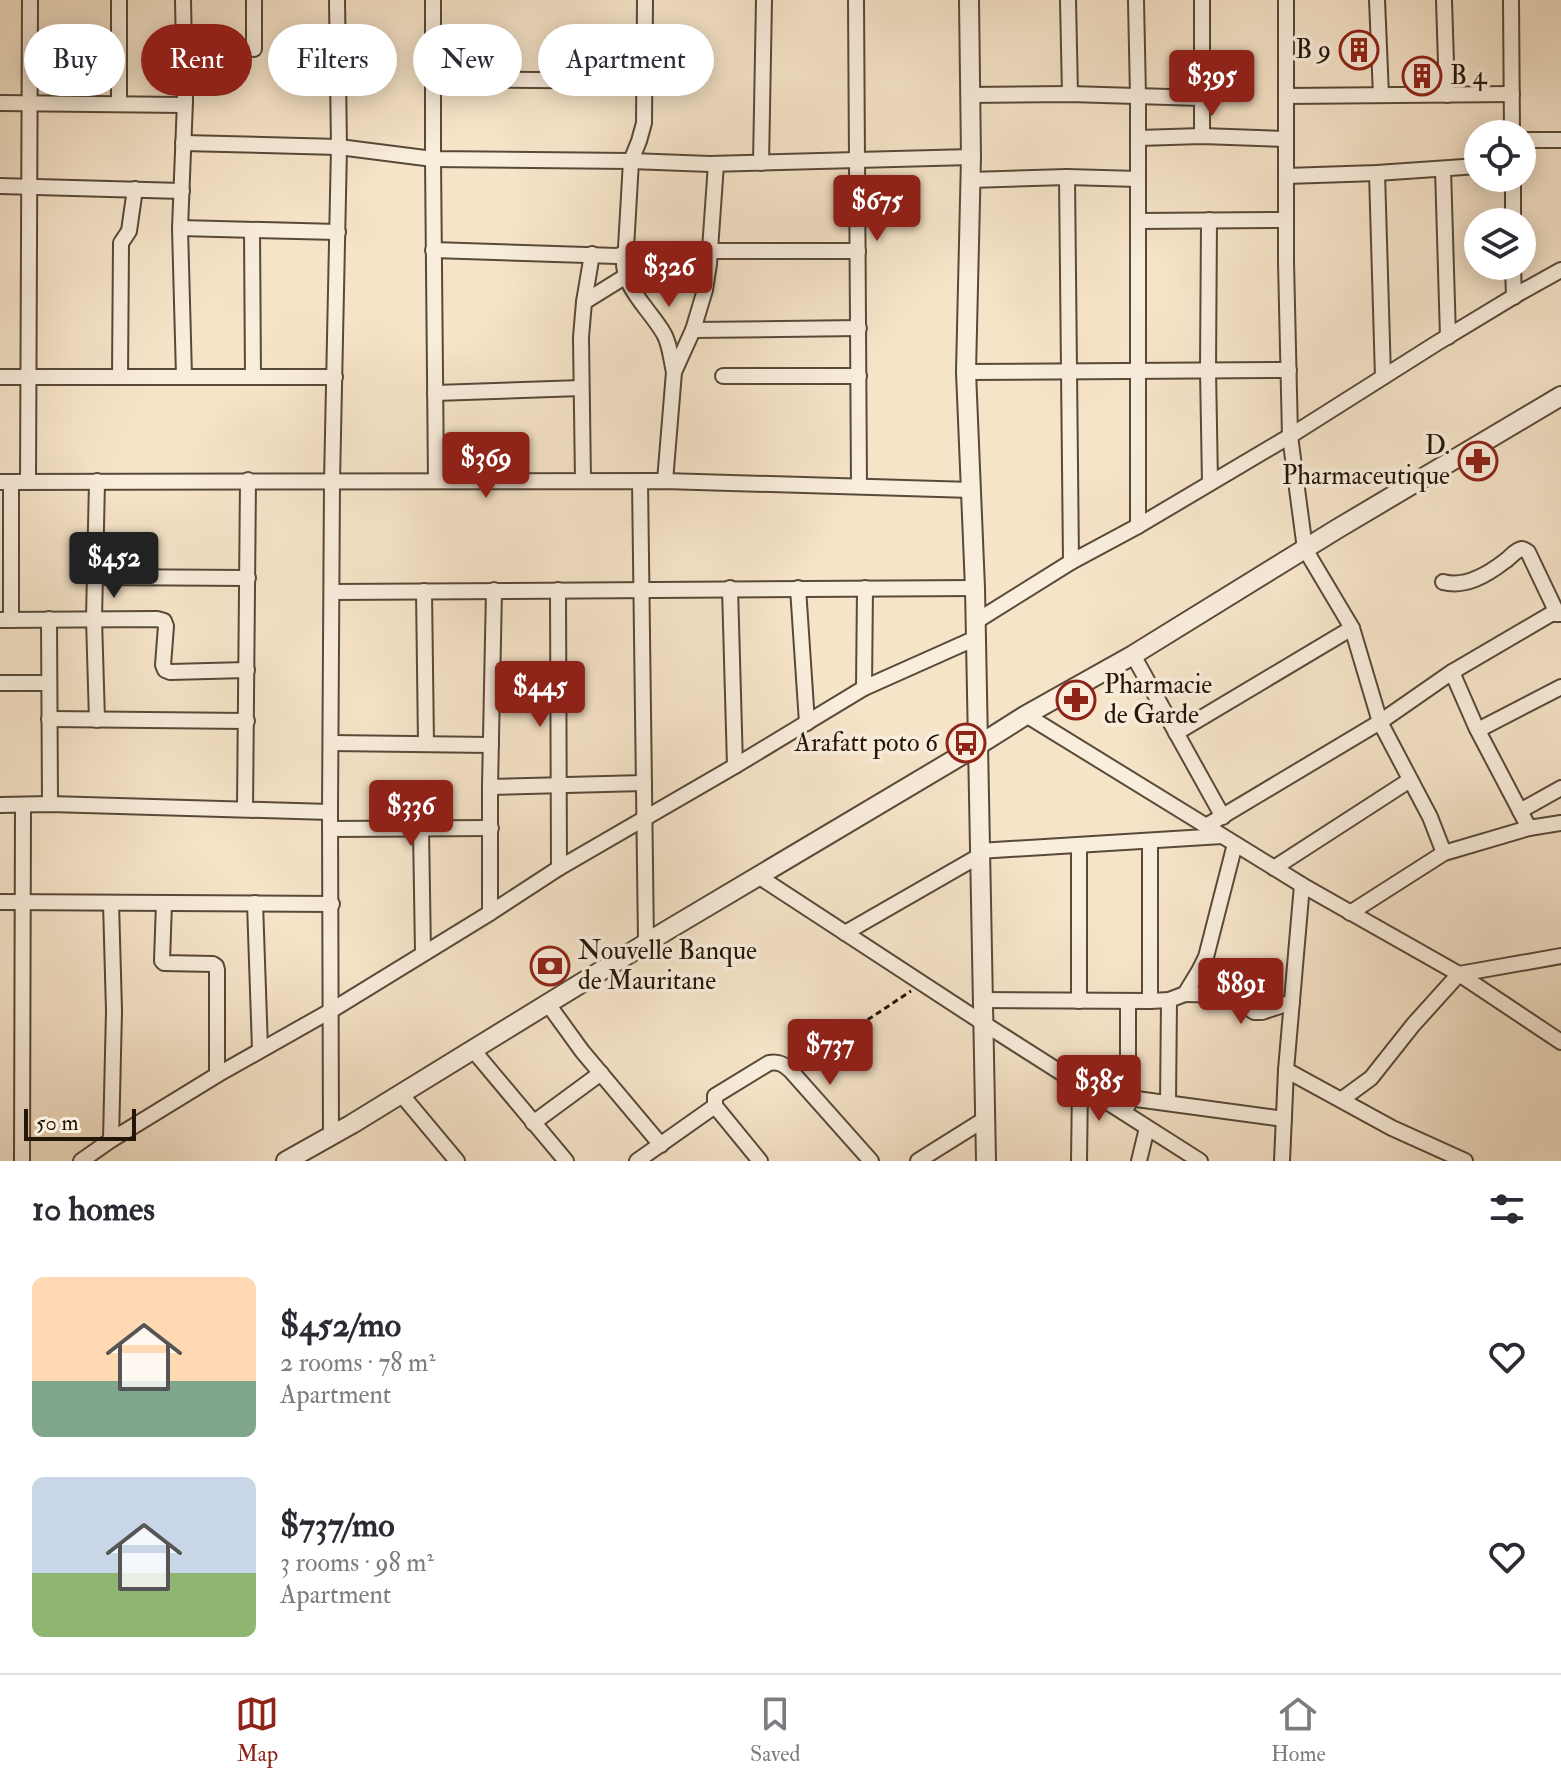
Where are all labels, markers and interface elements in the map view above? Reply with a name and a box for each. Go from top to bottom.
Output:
chip: Buy [24,24,125,96]
chip: Rent [141,24,252,96]
chip: Filters [268,24,397,96]
chip: New [413,24,522,96]
chip: Apartment [538,24,714,96]
building icon: B 9 [1338,29,1380,71]
place label: B 9 [1295,34,1331,66]
pin: $395 [1165,50,1259,118]
building icon: B 4 [1401,55,1443,97]
text: $395 [1187,60,1237,92]
place label: B 4 [1450,60,1488,92]
map controls [1464,120,1536,280]
button: locate [1464,120,1536,192]
pin: $675 [830,175,924,243]
text: $675 [851,185,903,217]
button: layers [1464,208,1536,280]
pin: $326 [622,241,716,309]
text: $326 [644,251,694,283]
place label: D. Pharmaceutique [1282,430,1450,492]
pin: $369 [439,432,533,500]
pharmacy icon: D. Pharmaceutique [1457,440,1499,482]
text: $369 [460,442,512,474]
pin: $452 [67,532,161,600]
text: $452 [87,542,141,574]
pin: $445 [493,661,587,729]
place label: Pharmacie de Garde [1104,669,1212,731]
text: $445 [513,671,567,703]
pharmacy icon: Pharmacie de Garde [1055,679,1097,721]
bus stop icon: Arafatt poto 6 [945,722,987,764]
place label: Arafatt poto 6 [794,727,940,760]
pin: $336 [364,780,458,848]
text: $336 [387,790,435,822]
place label: Nouvelle Banque de Mauritane [578,935,757,997]
bank icon: Nouvelle Banque de Mauritane [529,945,571,987]
pin: $891 [1194,958,1288,1026]
text: $891 [1216,968,1266,1000]
pin: $737 [783,1019,877,1087]
text: $737 [806,1029,854,1061]
pin: $385 [1052,1055,1146,1123]
text: $385 [1075,1065,1123,1097]
scale bar [24,1105,136,1141]
text: 50 m [36,1109,78,1137]
icon: filters [1485,1187,1529,1231]
text: 10 homes [32,1188,155,1231]
text: $452/mo [280,1304,401,1347]
icon: home [96,1309,192,1405]
icon: heart [1485,1335,1529,1379]
text: 2 rooms · 78 m² [280,1347,436,1379]
text: Apartment [280,1379,391,1411]
text: $737/mo [280,1504,395,1547]
icon: home [96,1509,192,1605]
icon: heart [1485,1535,1529,1579]
text: 3 rooms · 98 m² [280,1547,434,1579]
text: Apartment [280,1579,391,1611]
tab: Map [235,1692,279,1768]
tab: Saved [750,1692,800,1768]
tab: Home [1271,1692,1326,1768]

